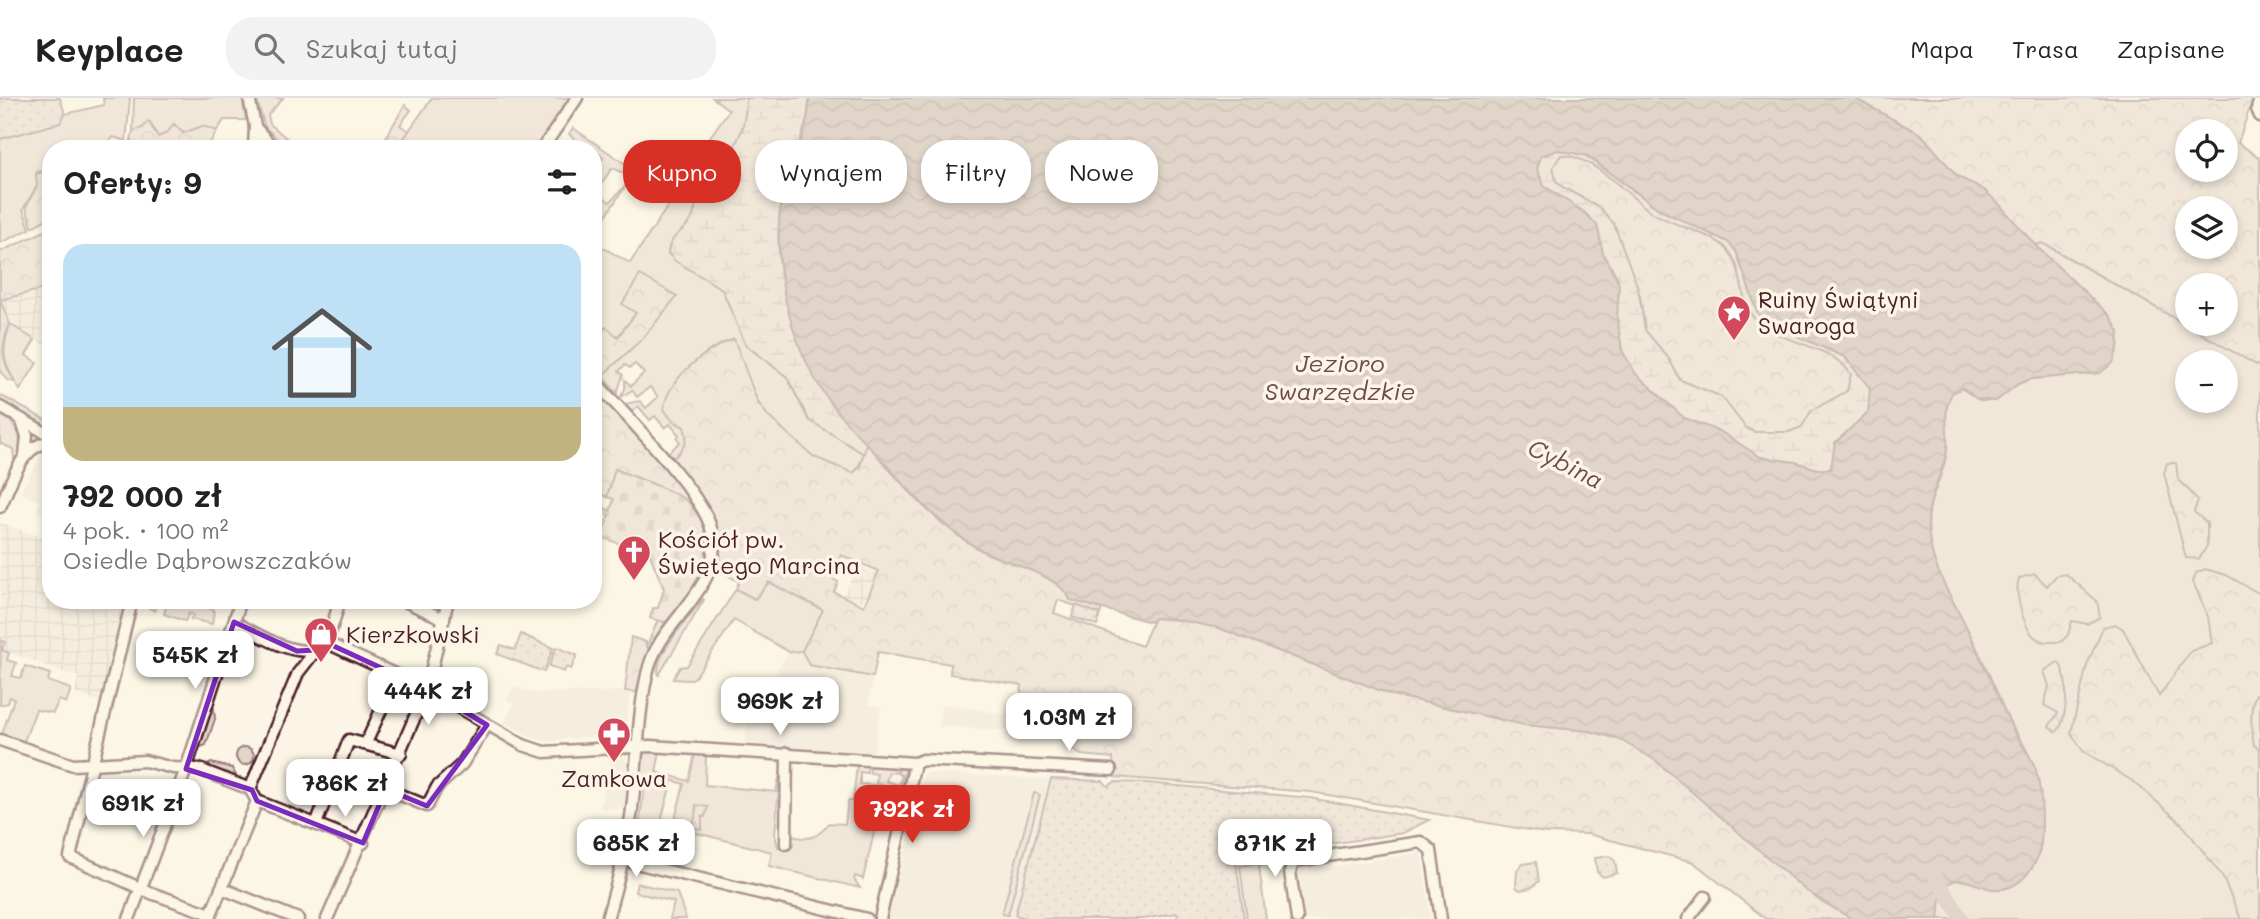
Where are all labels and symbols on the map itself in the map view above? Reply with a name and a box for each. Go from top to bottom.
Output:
place label: Ruiny Świątyni Swaroga [1758,284,1919,340]
place icon: Ruiny Świątyni Swaroga [1715,293,1753,342]
water label: Jezioro Swarzędzkie [1265,347,1415,406]
water label: Cybina [1523,431,1609,495]
place label: Kościół pw. Świętego Marcina [658,524,861,580]
church icon: Kościół pw. Świętego Marcina [615,533,653,582]
shop icon: Kierzkowski [302,615,340,664]
place label: Kierzkowski [346,619,480,649]
pin: 545K zł [130,632,260,691]
pin: 444K zł [363,668,493,727]
pin: 969K zł [715,678,845,737]
pin: 1.03M zł [997,694,1141,753]
pharmacy icon: Zamkowa [595,715,633,764]
pin: 786K zł [280,760,410,819]
place label: Zamkowa [561,763,667,793]
pin: 691K zł [78,780,208,839]
pin: 792K zł [847,786,977,845]
pin: 685K zł [571,820,701,879]
pin: 871K zł [1210,820,1340,879]

